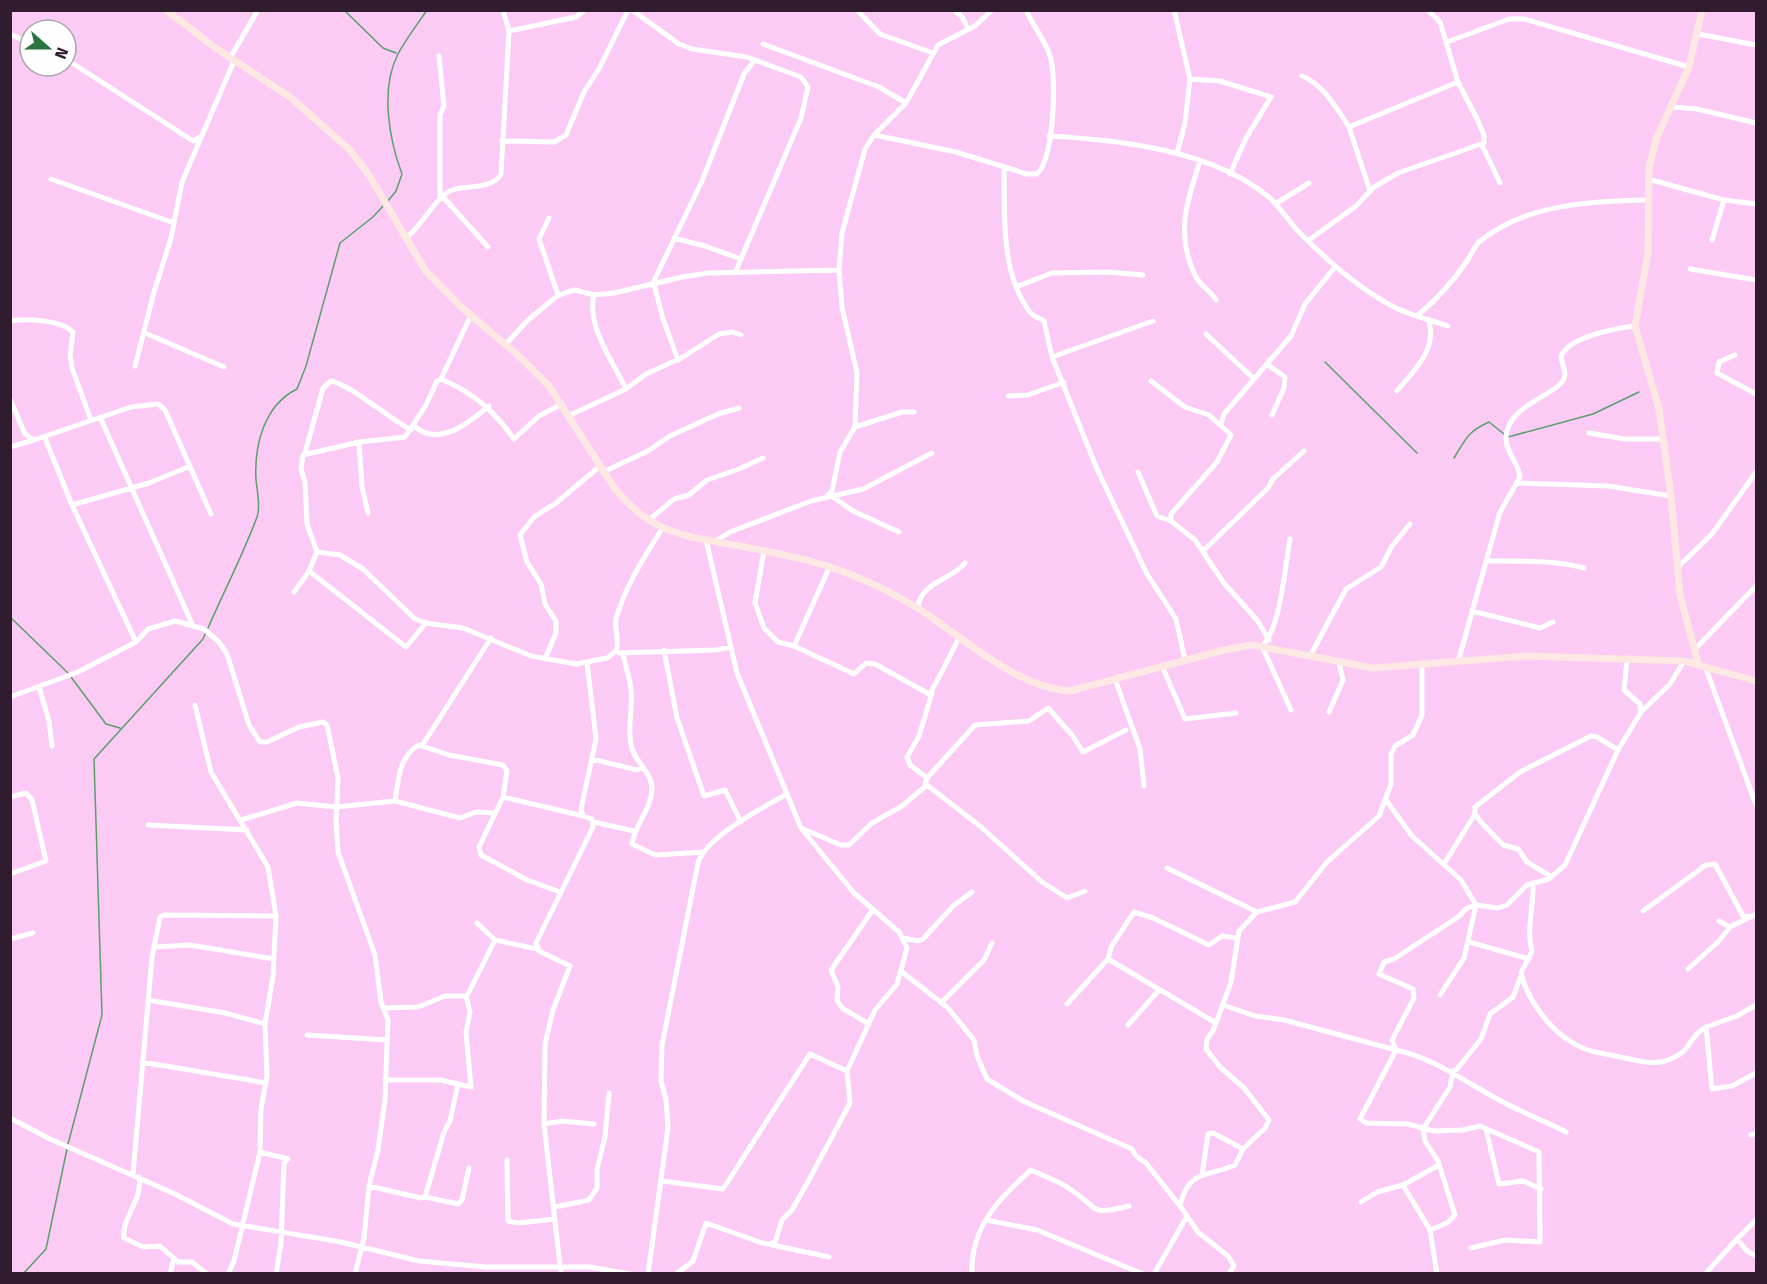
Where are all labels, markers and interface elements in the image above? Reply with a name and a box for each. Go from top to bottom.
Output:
north arrow [18,18,78,78]
text: N [51,45,72,62]

